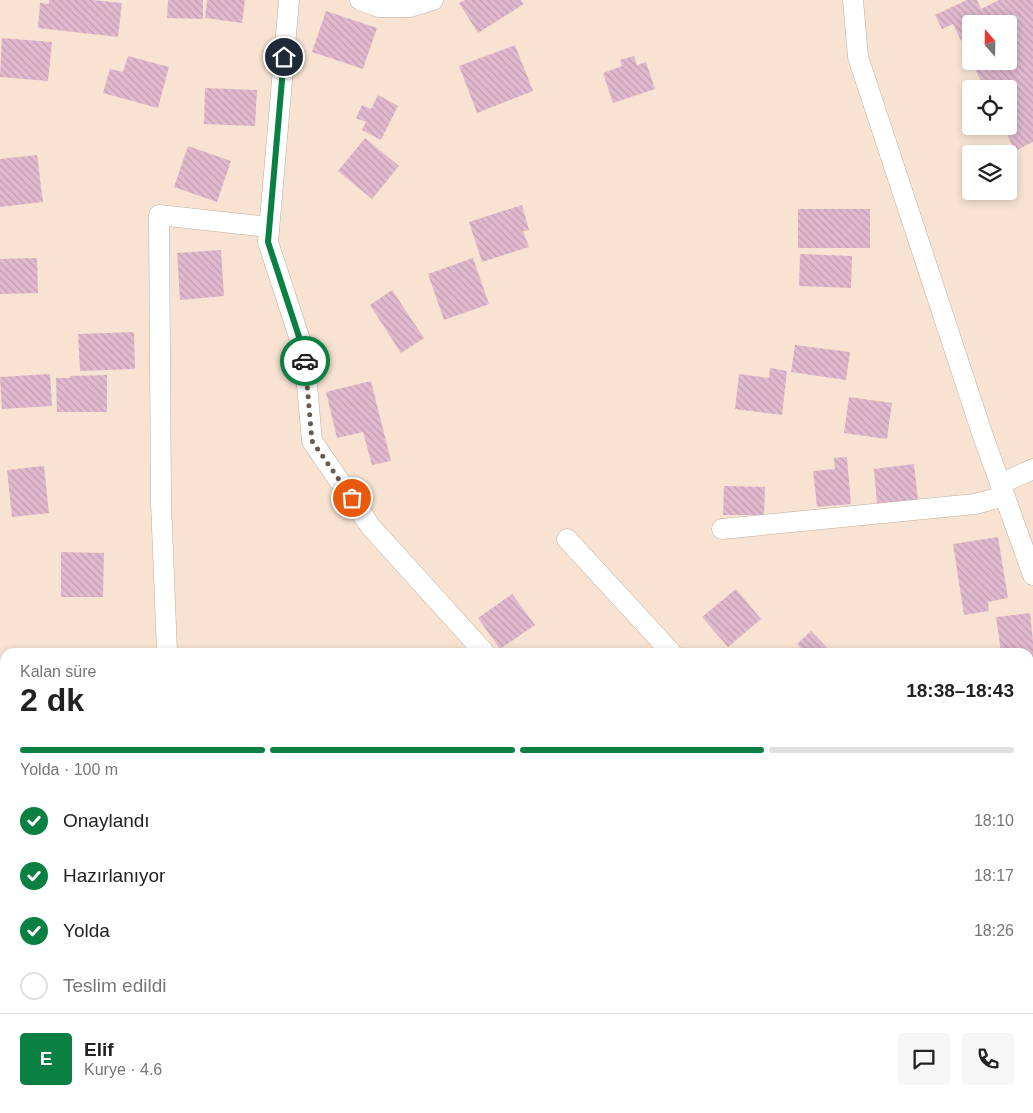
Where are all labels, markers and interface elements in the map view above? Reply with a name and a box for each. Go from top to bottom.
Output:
north arrow [962,15,1018,70]
map controls [962,15,1017,200]
pin [263,36,305,78]
icon: home [270,43,298,71]
button: locate [962,80,1017,135]
button: layers [962,145,1017,200]
courier [280,336,330,386]
icon: car [291,347,319,375]
pin [331,477,373,519]
icon: bag [338,484,366,512]
text: Kalan süre [20,663,97,680]
text: 18:38–18:43 [906,680,1014,701]
text: 2 dk [20,682,84,718]
text: Yolda · 100 m [20,761,118,778]
icon: check [20,807,48,835]
text: Onaylandı [63,810,150,831]
text: 18:10 [974,812,1014,829]
icon: check [20,862,48,890]
text: Hazırlanıyor [63,865,165,886]
text: 18:17 [974,867,1014,884]
icon: check [20,917,48,945]
text: Yolda [63,920,110,941]
text: 18:26 [974,922,1014,939]
text: Teslim edildi [63,975,166,996]
button: chat [898,1033,950,1085]
button: phone [962,1033,1014,1085]
text: Elif [84,1039,114,1060]
text: E [40,1048,52,1069]
text: Kurye · 4.6 [84,1061,162,1078]

